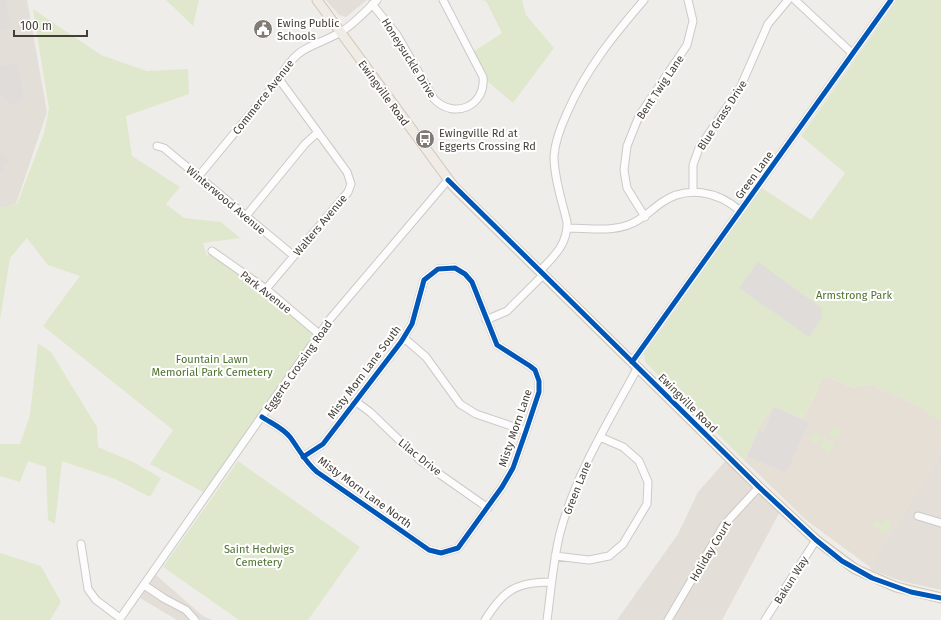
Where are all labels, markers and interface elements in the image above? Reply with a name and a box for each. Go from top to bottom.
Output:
scale bar [14,12,87,38]
street label: Honeysuckle Drive [379,16,438,101]
place label: Ewing Public Schools [277,17,339,43]
public building icon: Ewing Public Schools [252,18,274,40]
text: 100 m [20,19,52,33]
street label: Bent Twig Lane [634,53,687,122]
street label: Commerce Avenue [230,57,297,137]
street label: Ewingville Road [355,58,412,129]
street label: Blue Grass Drive [695,78,750,153]
place label: Ewingville Rd at Eggerts Crossing Rd [439,127,536,153]
bus stop icon: Ewingville Rd at Eggerts Crossing Rd [414,128,436,150]
street label: Green Lane [733,149,776,202]
street label: Winterwood Avenue [183,163,268,237]
street label: Walters Avenue [291,192,350,259]
street label: Park Avenue [238,268,294,316]
park label: Armstrong Park [816,289,892,302]
street label: Eggerts Crossing Road [262,318,335,415]
street label: Misty Morn Lane South [325,323,404,422]
park label: Fountain Lawn Memorial Park Cemetery [151,353,273,379]
street label: Ewingville Road [655,371,720,436]
street label: Misty Morn Lane [496,388,535,469]
street label: Lilac Drive [396,436,444,479]
street label: Misty Morn Lane North [315,454,414,531]
street label: Green Lane [561,460,594,517]
street label: Holiday Court [687,519,734,584]
park label: Saint Hedwigs Cemetery [224,543,294,569]
street label: Bakun Way [772,553,812,607]

